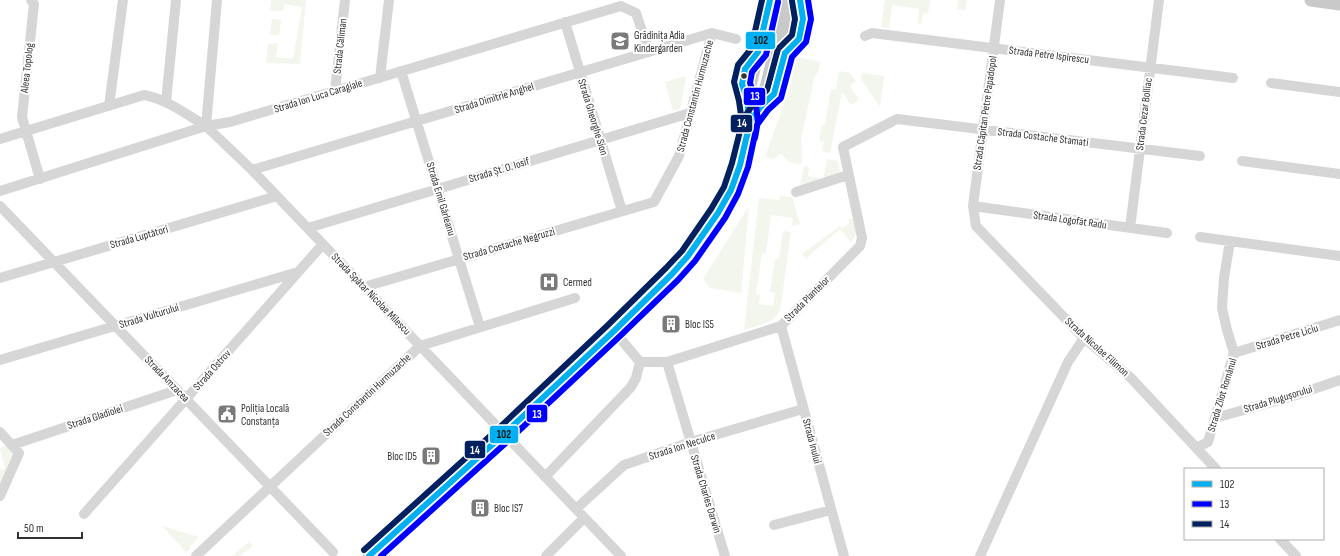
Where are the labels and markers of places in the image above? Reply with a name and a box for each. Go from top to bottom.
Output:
place label: Grădinița Adia Kindergarden [634,29,685,55]
school or university icon: Grădinița Adia Kindergarden [609,30,631,52]
unlabelled marker [739,71,749,81]
hospital icon: Cermed [538,271,560,293]
place label: Cermed [563,276,592,289]
building icon: Bloc IS5 [660,313,682,335]
place label: Bloc IS5 [685,318,714,331]
place label: Poliția Locală Constanța [241,402,289,428]
public building icon: Poliția Locală Constanța [216,403,238,425]
building icon: Bloc ID5 [420,445,442,467]
place label: Bloc ID5 [387,450,417,463]
building icon: Bloc IS7 [469,497,491,519]
place label: Bloc IS7 [494,502,524,515]

